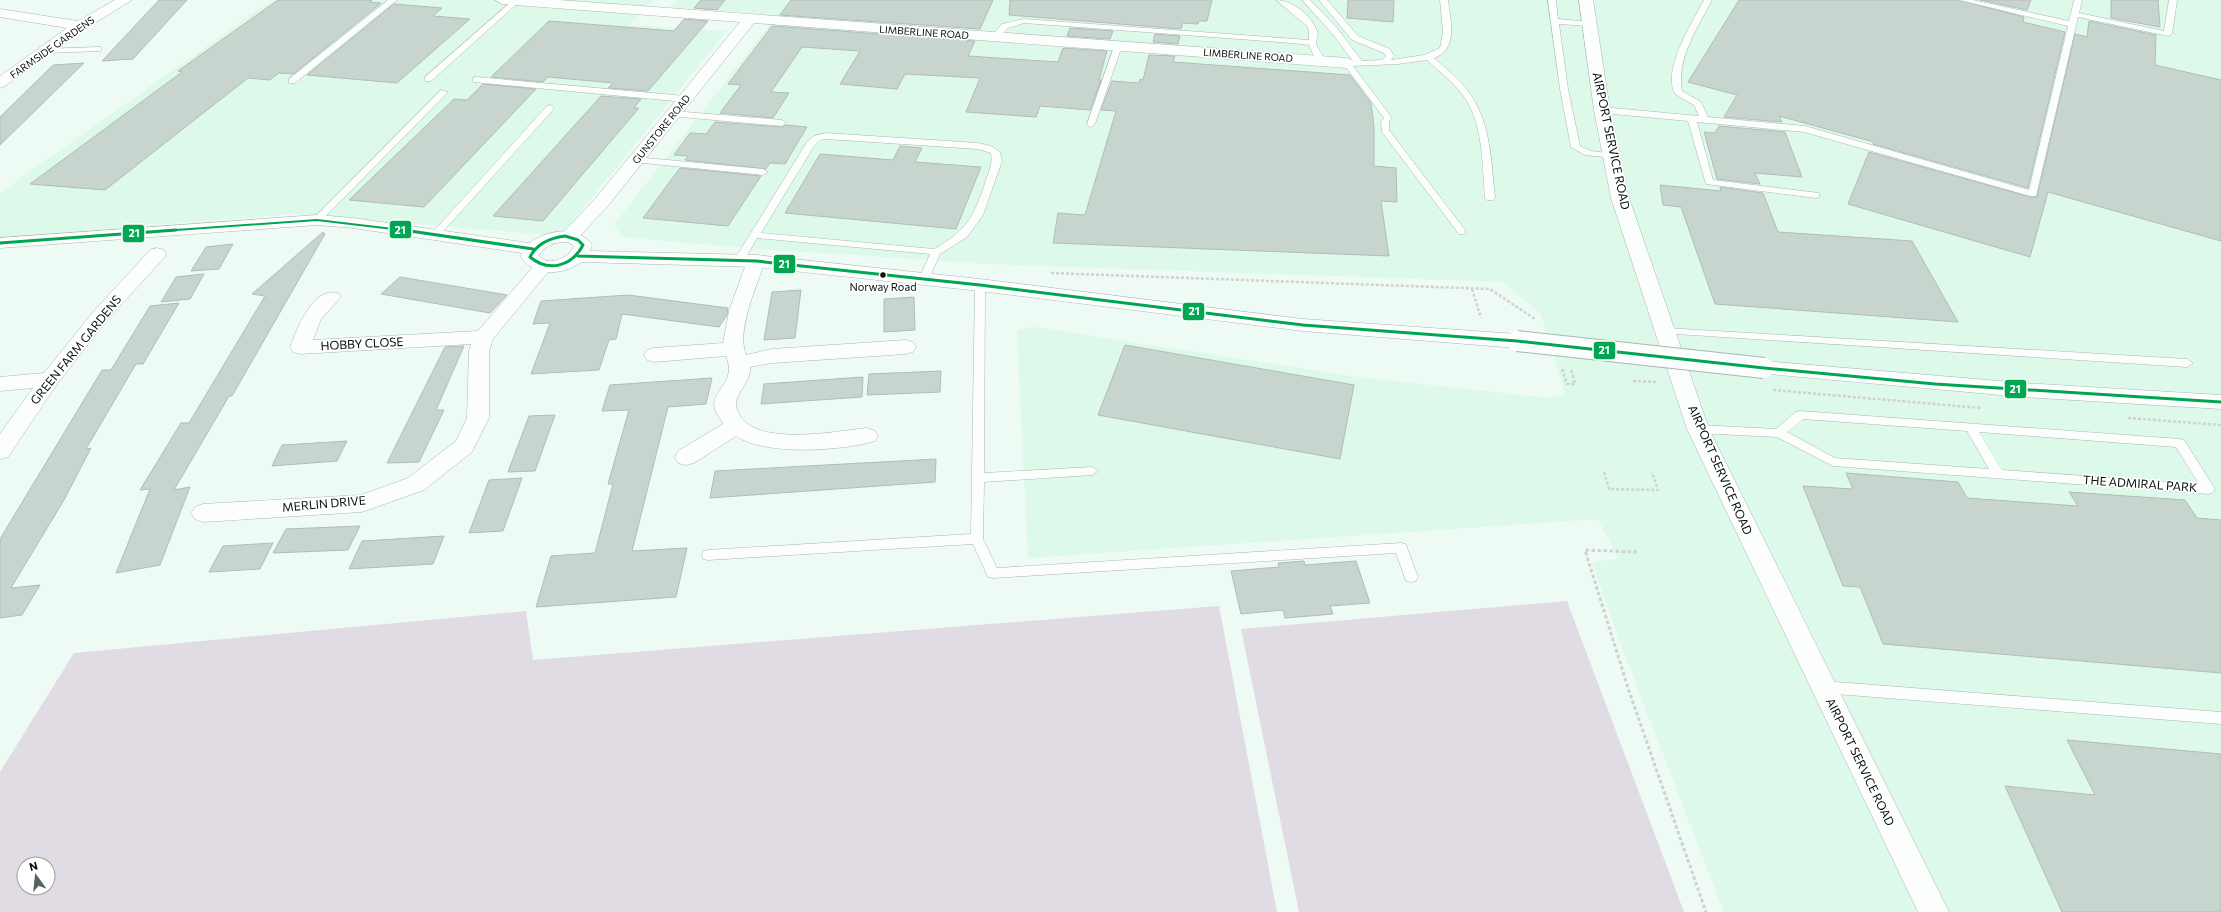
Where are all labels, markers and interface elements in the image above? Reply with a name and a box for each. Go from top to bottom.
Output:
street label: FARMSIDE GARDENS [8,13,97,81]
street label: LIMBERLINE ROAD [879,23,969,41]
street label: LIMBERLINE ROAD [1203,46,1293,64]
street label: AIRPORT SERVICE ROAD [1591,71,1633,211]
street label: GUNSTORE ROAD [629,92,693,166]
line badge: 21 [389,220,412,239]
text: 21 [394,223,406,236]
line badge: 21 [122,224,145,243]
text: 21 [128,226,140,239]
line badge: 21 [773,254,796,274]
text: 21 [778,257,790,270]
marker: Norway Road [878,270,888,280]
place label: Norway Road [849,280,917,293]
street label: GREEN FARM GARDENS [27,292,123,407]
line badge: 21 [1182,302,1205,321]
text: 21 [1188,304,1200,317]
street label: HOBBY CLOSE [320,334,404,352]
line badge: 21 [1593,341,1616,360]
text: 21 [1598,343,1610,356]
line badge: 21 [2004,379,2027,399]
text: 21 [2009,382,2021,395]
street label: AIRPORT SERVICE ROAD [1686,403,1756,537]
street label: THE ADMIRAL PARK [2082,472,2198,494]
street label: MERLIN DRIVE [282,492,366,514]
street label: AIRPORT SERVICE ROAD [1824,695,1898,828]
north arrow [16,856,56,896]
text: N [28,859,39,873]

